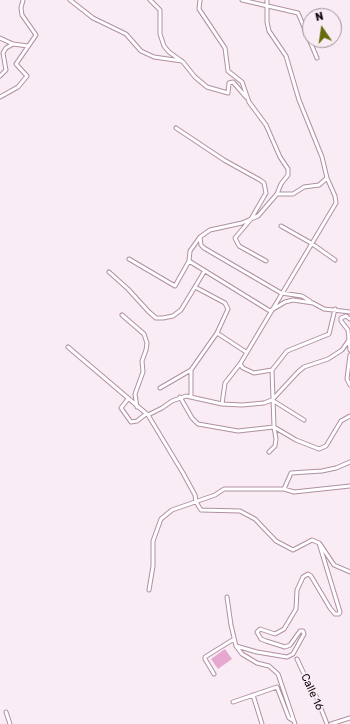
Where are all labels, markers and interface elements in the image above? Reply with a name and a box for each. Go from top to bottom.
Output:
north arrow [302,8,342,48]
text: N [314,10,325,24]
street label: Calle 16 [298,672,326,712]

